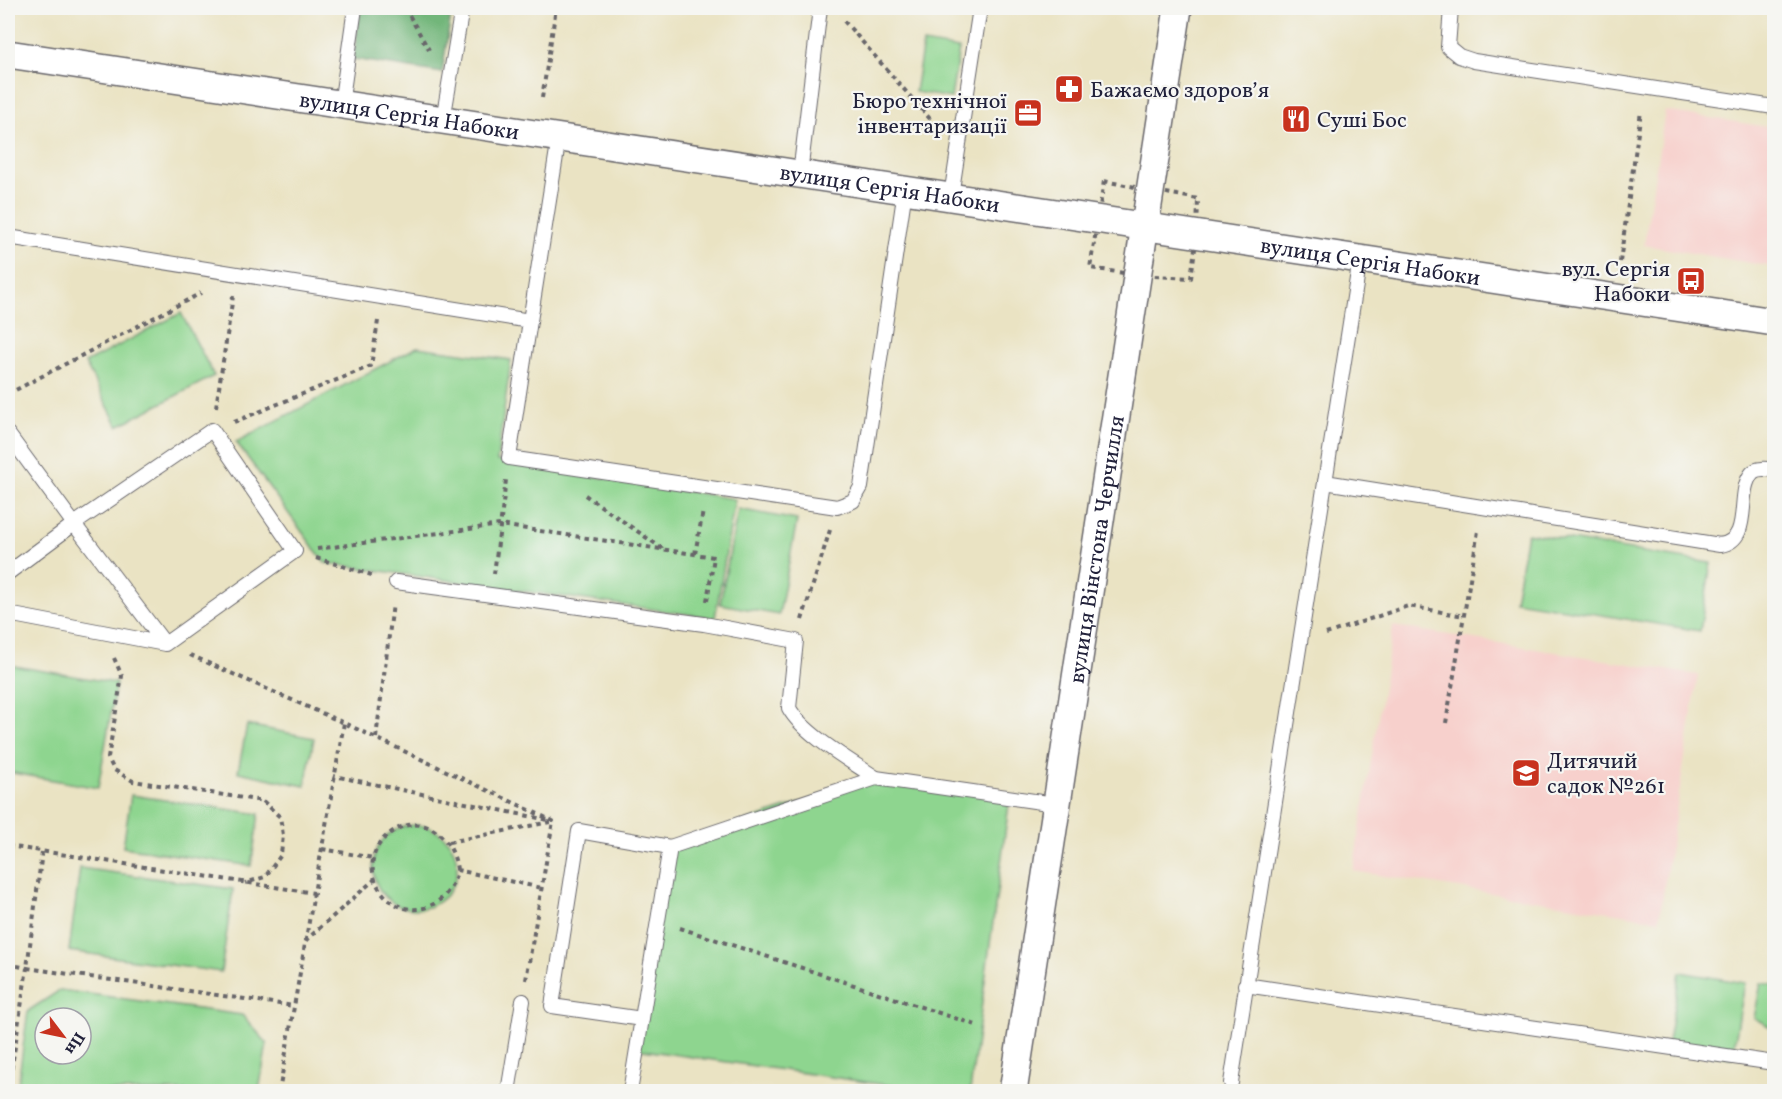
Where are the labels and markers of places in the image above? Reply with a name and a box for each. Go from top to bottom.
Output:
pharmacy icon: Бажаємо здоровʼя [1053,73,1085,105]
place label: Бажаємо здоровʼя [1090,76,1269,107]
place label: Бюро технічної інвентаризації [852,87,1007,143]
office icon: Бюро технічної інвентаризації [1012,97,1044,129]
restaurant icon: Суші Бос [1280,103,1312,135]
place label: Суші Бос [1317,106,1407,137]
place label: вул. Сергія Набоки [1562,255,1670,311]
bus stop icon: вул. Сергія Набоки [1675,265,1707,297]
place label: Дитячий садок №261 [1547,747,1665,803]
school or university icon: Дитячий садок №261 [1510,757,1542,789]

